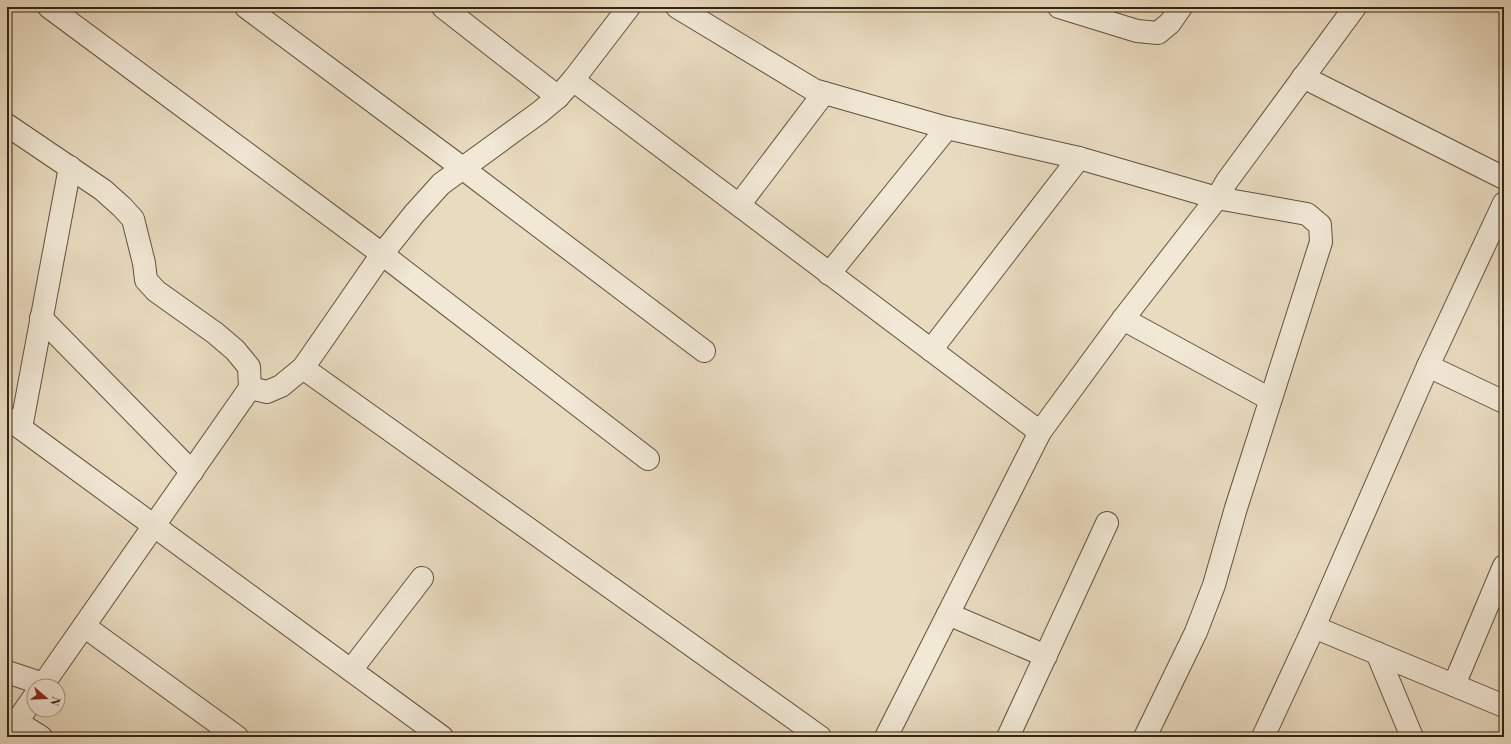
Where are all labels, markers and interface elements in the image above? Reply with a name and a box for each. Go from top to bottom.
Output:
north arrow [26,678,66,718]
text: N [46,695,63,708]

